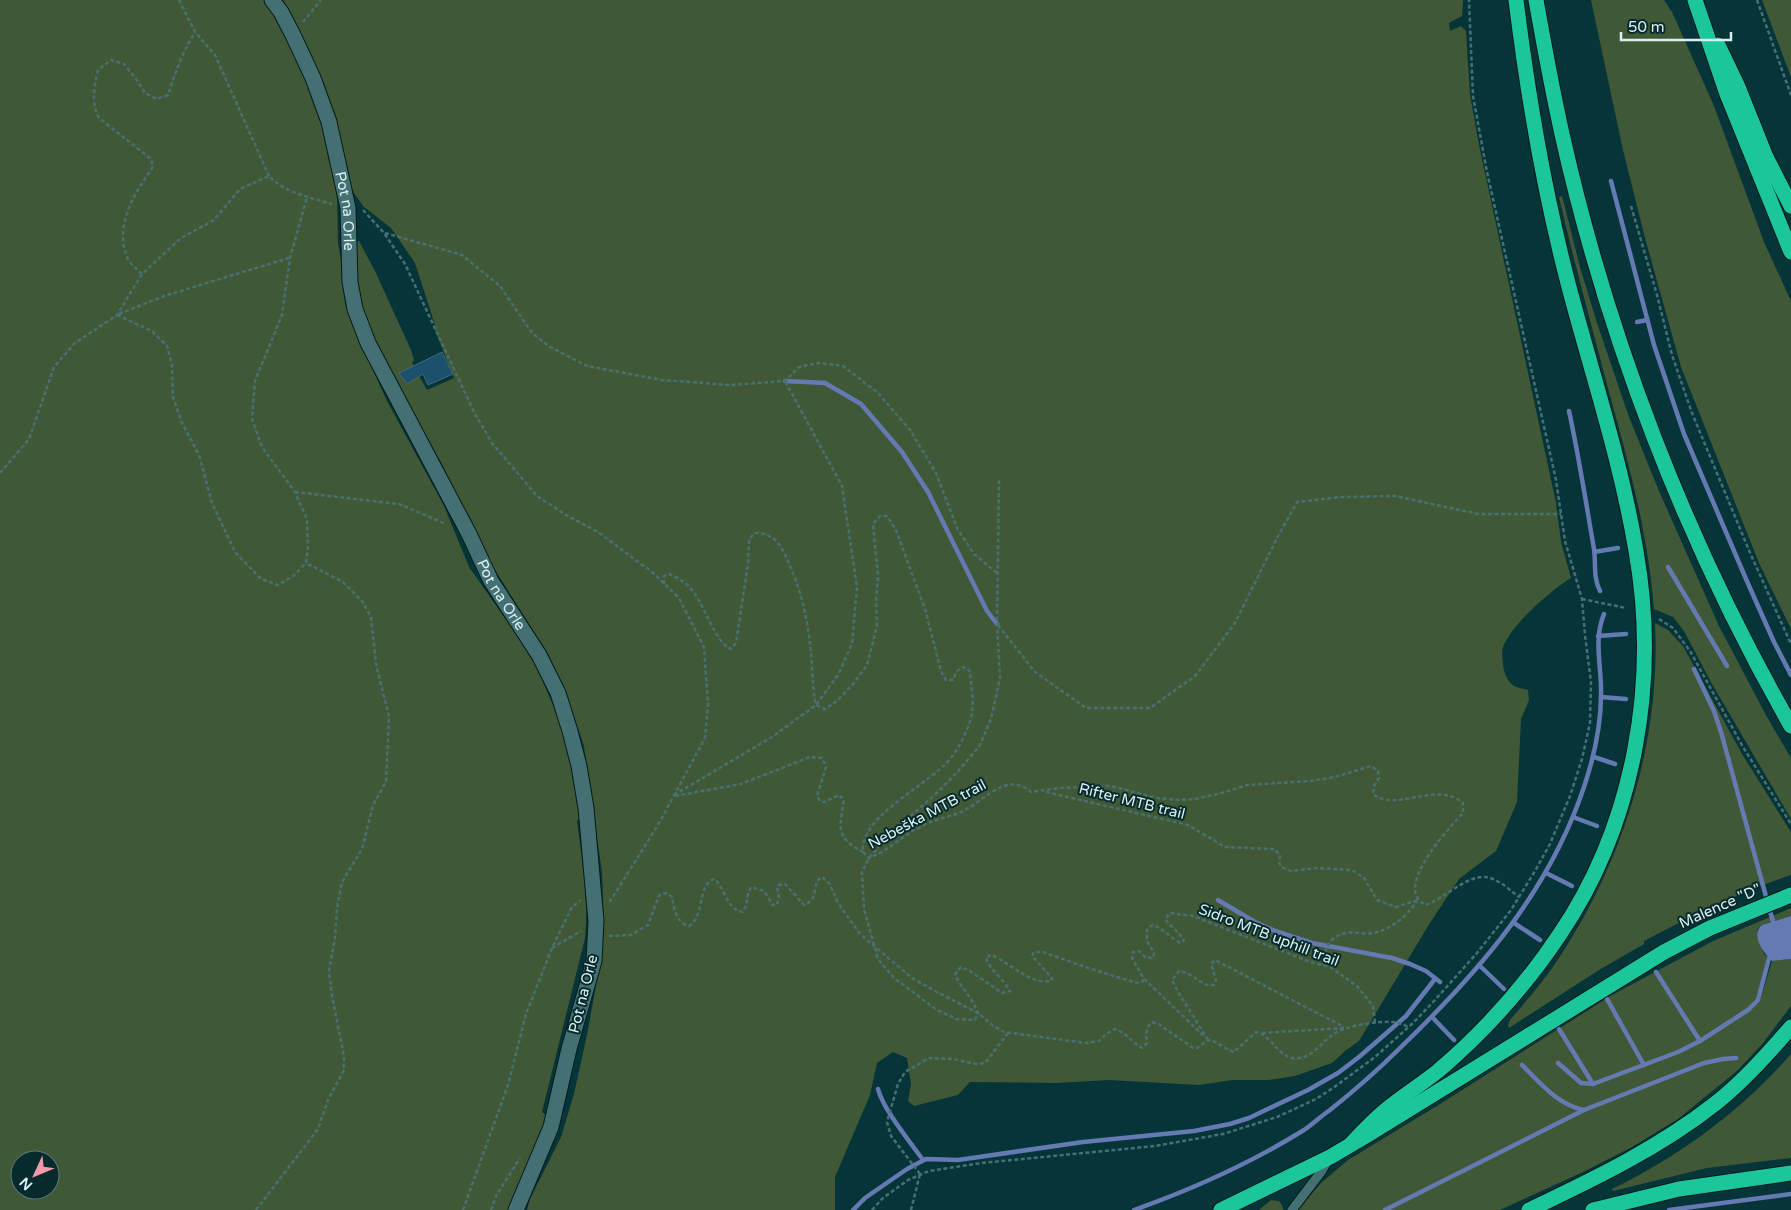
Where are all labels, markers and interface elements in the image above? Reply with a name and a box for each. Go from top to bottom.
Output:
scale bar [1621,10,1731,42]
text: 50 m [1628,18,1665,36]
street label: Pot na Orle [331,170,358,251]
street label: Pot na Orle [473,556,530,634]
street label: Nebeška MTB trail [865,775,989,853]
street label: Rifter MTB trail [1077,779,1187,823]
street label: Malence "D" [1676,880,1764,932]
street label: Sidro MTB uphill trail [1196,900,1342,970]
street label: Pot na Orle [565,953,601,1035]
north arrow [10,1150,60,1200]
text: N [16,1174,36,1194]

